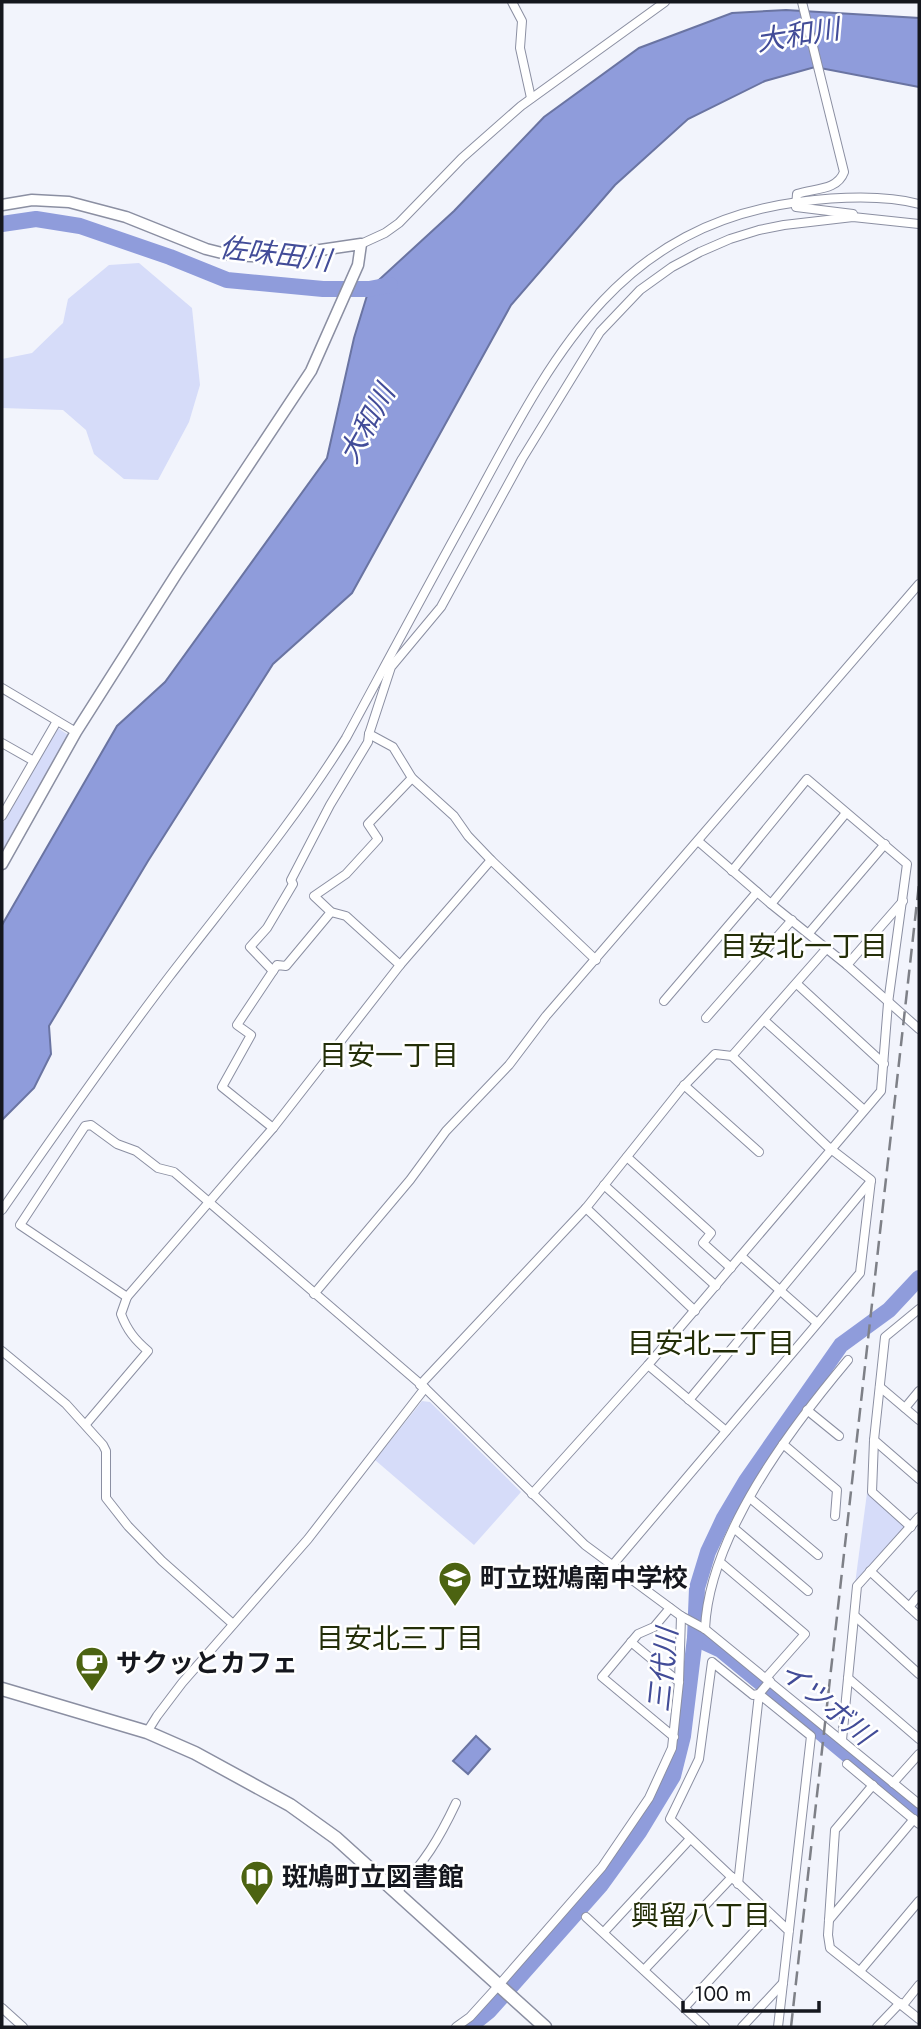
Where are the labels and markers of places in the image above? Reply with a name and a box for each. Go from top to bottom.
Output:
school or university icon: 町立斑鳩南中学校 [436,1559,474,1608]
place label: 町立斑鳩南中学校 [480,1559,688,1597]
cafe icon: サクッとカフェ [73,1644,111,1693]
place label: サクッとカフェ [116,1644,298,1682]
library icon: 斑鳩町立図書館 [238,1858,276,1907]
place label: 斑鳩町立図書館 [282,1858,464,1896]

